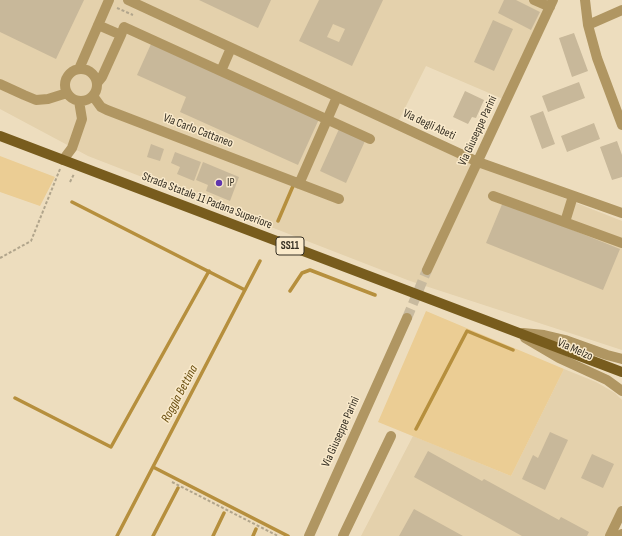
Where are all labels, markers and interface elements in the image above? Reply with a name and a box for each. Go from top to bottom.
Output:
street label: Via Giuseppe Parini [455,94,501,168]
street label: Via degli Abeti [400,107,458,143]
street label: Via Carlo Cattaneo [161,111,235,151]
street label: Strada Statale 11 Padana Superiore [140,169,274,233]
place label: IP [227,176,234,190]
marker: IP [214,178,224,188]
road number: SS11 [276,237,304,255]
street label: Via Melzo [555,336,595,364]
water label: Roggia Bettina [158,363,202,425]
street label: Via Giuseppe Parini [319,394,363,470]

